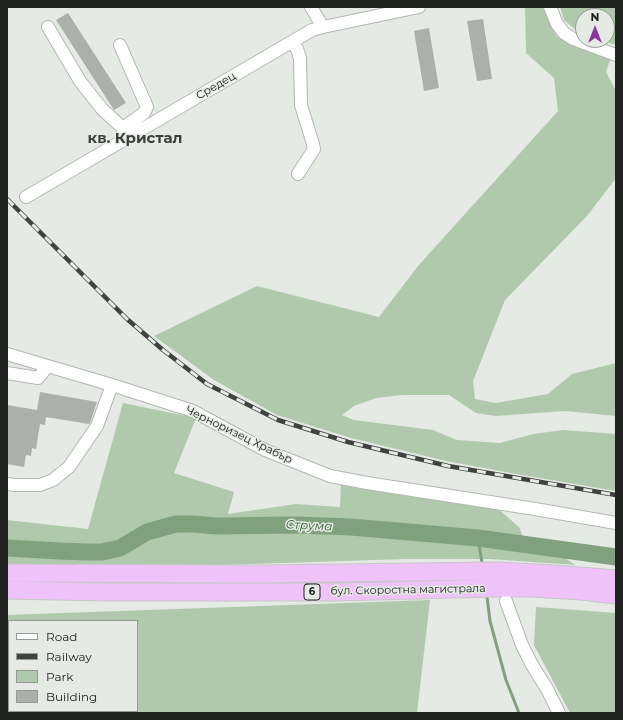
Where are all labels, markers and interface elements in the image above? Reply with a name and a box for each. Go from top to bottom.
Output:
north arrow [575,8,615,48]
text: N [591,10,599,24]
street label: Средец [194,69,238,103]
district label: кв. Кристал [87,130,183,148]
street label: Черноризец Храбър [183,403,295,467]
water label: Струма [285,518,333,534]
street label: бул. Скоростна магистрала [330,582,486,598]
road number: 6 [304,584,320,600]
legend [8,620,138,712]
text: Road [46,629,77,644]
text: Railway [46,649,92,664]
text: Park [46,669,73,684]
text: Building [46,689,97,704]

